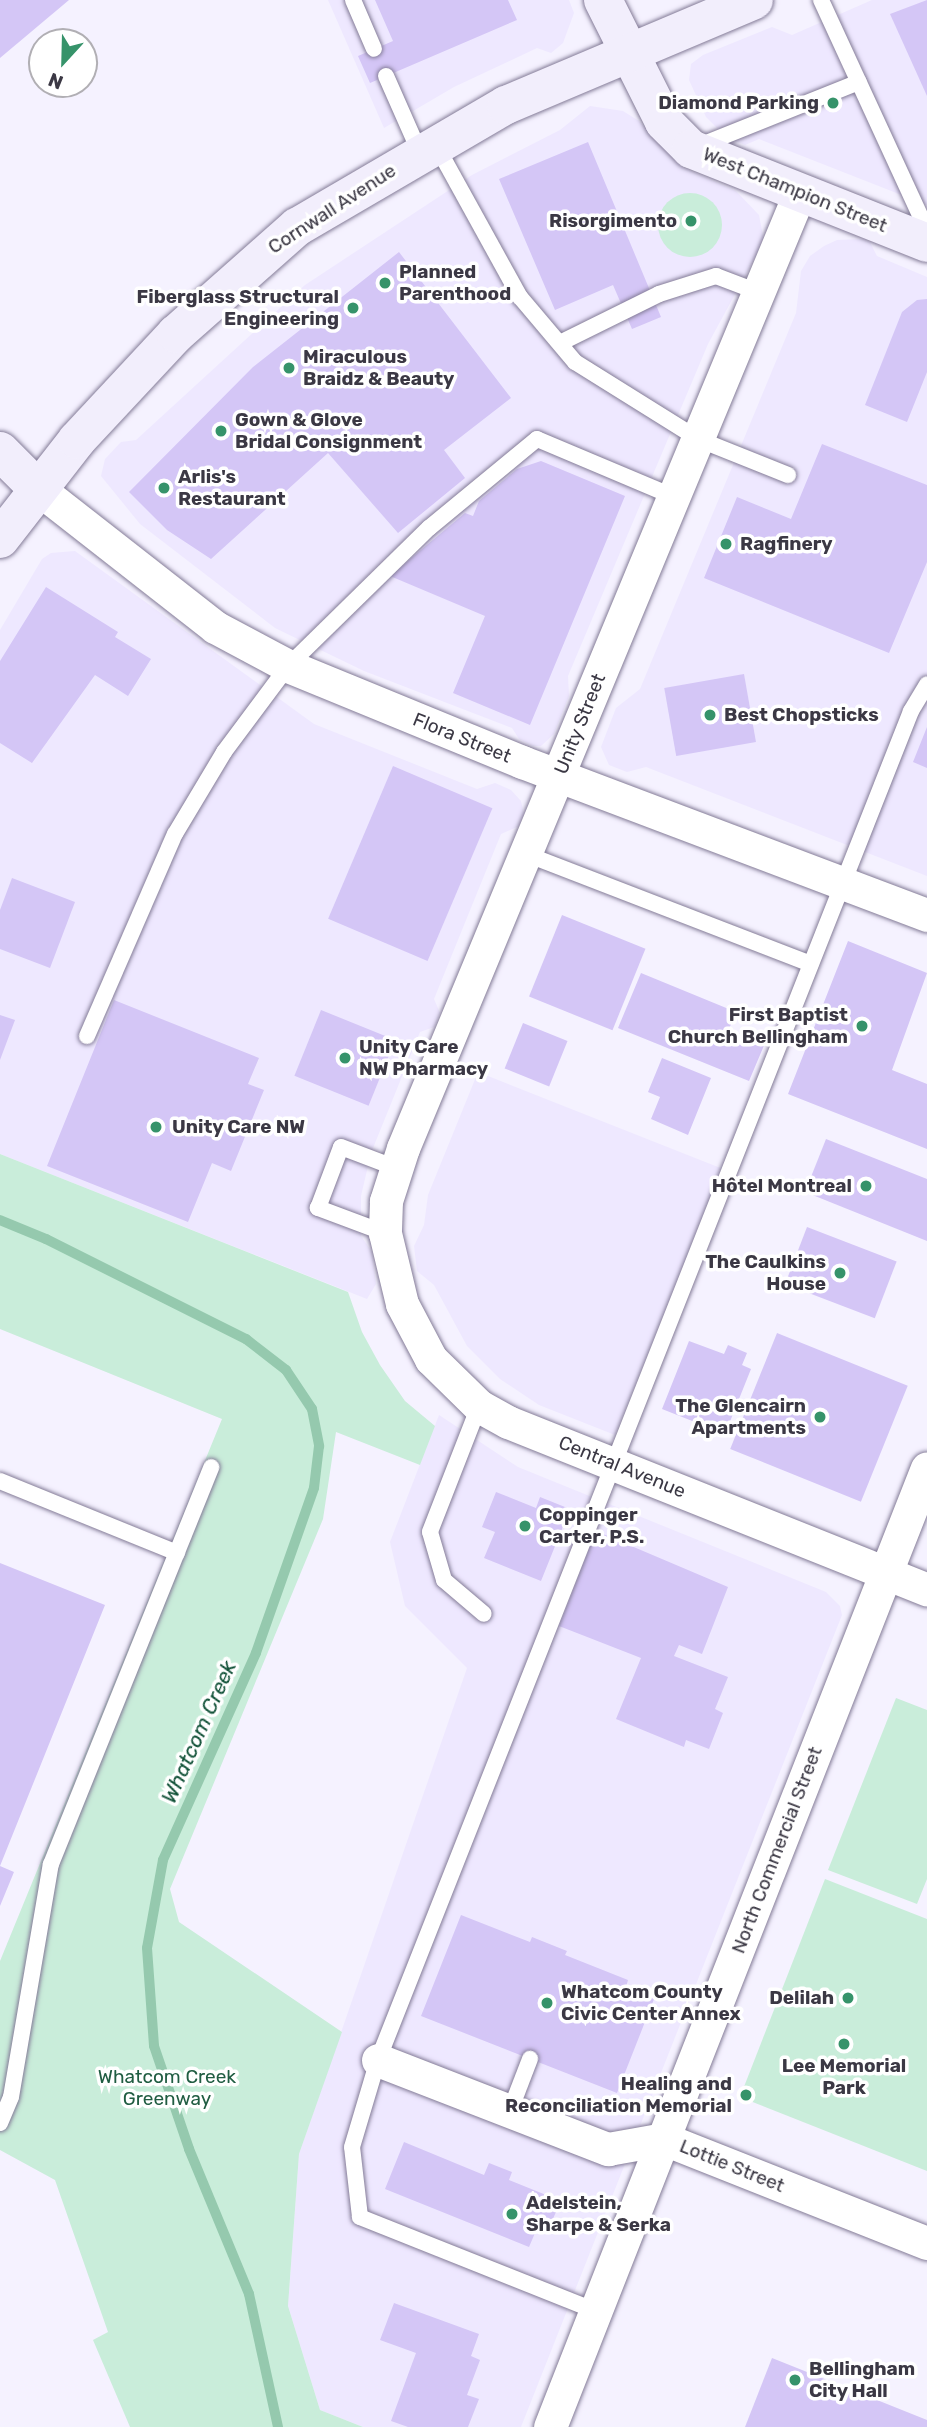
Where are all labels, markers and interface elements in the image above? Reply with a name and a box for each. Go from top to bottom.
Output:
north arrow [28,28,98,98]
text: N [45,68,66,94]
place label: Diamond Parking [658,92,819,114]
marker: Diamond Parking [825,95,841,111]
street label: West Champion Street [700,143,890,237]
street label: Cornwall Avenue [264,159,400,259]
place label: Risorgimento [549,210,677,232]
marker: Risorgimento [683,213,699,229]
place label: Planned Parenthood [399,261,511,305]
marker: Planned Parenthood [377,275,393,291]
place label: Fiberglass Structural Engineering [137,286,339,330]
marker: Fiberglass Structural Engineering [345,300,361,316]
place label: Miraculous Braidz & Beauty [303,346,454,390]
marker: Miraculous Braidz & Beauty [281,360,297,376]
place label: Gown & Glove Bridal Consignment [235,409,422,453]
marker: Gown & Glove Bridal Consignment [213,423,229,439]
place label: Arlis's Restaurant [178,466,286,510]
marker: Arlis's Restaurant [156,480,172,496]
place label: Ragfinery [740,533,833,555]
marker: Ragfinery [718,536,734,552]
street label: Unity Street [549,670,611,778]
place label: Best Chopsticks [724,704,879,726]
marker: Best Chopsticks [702,707,718,723]
street label: Flora Street [410,708,514,768]
place label: First Baptist Church Bellingham [668,1004,848,1048]
marker: First Baptist Church Bellingham [854,1018,870,1034]
place label: Unity Care NW Pharmacy [359,1036,488,1080]
marker: Unity Care NW Pharmacy [337,1050,353,1066]
place label: Unity Care NW [172,1116,306,1138]
marker: Unity Care NW [146,1117,166,1137]
place label: Hôtel Montreal [712,1175,852,1197]
marker: Hôtel Montreal [858,1178,874,1194]
place label: The Caulkins House [705,1251,826,1295]
marker: The Caulkins House [832,1265,848,1281]
place label: The Glencairn Apartments [675,1395,806,1439]
marker: The Glencairn Apartments [812,1409,828,1425]
street label: Central Avenue [555,1431,689,1503]
place label: Coppinger Carter, P.S. [539,1504,644,1548]
marker: Coppinger Carter, P.S. [517,1518,533,1534]
water label: Whatcom Creek [156,1657,242,1807]
street label: North Commercial Street [727,1743,827,1957]
place label: Whatcom County Civic Center Annex [561,1981,742,2025]
place label: Delilah [769,1987,834,2009]
marker: Delilah [840,1990,856,2006]
marker: Whatcom County Civic Center Annex [539,1995,555,2011]
marker: Lee Memorial Park [836,2036,852,2052]
place label: Lee Memorial Park [782,2055,906,2099]
park label: Whatcom Creek Greenway [98,2066,236,2110]
place label: Healing and Reconciliation Memorial [505,2073,732,2117]
marker: Healing and Reconciliation Memorial [738,2087,754,2103]
street label: Lottie Street [676,2135,788,2197]
place label: Adelstein, Sharpe & Serka [526,2192,671,2236]
marker: Adelstein, Sharpe & Serka [504,2206,520,2222]
place label: Bellingham City Hall [809,2358,915,2402]
marker: Bellingham City Hall [787,2372,803,2388]

